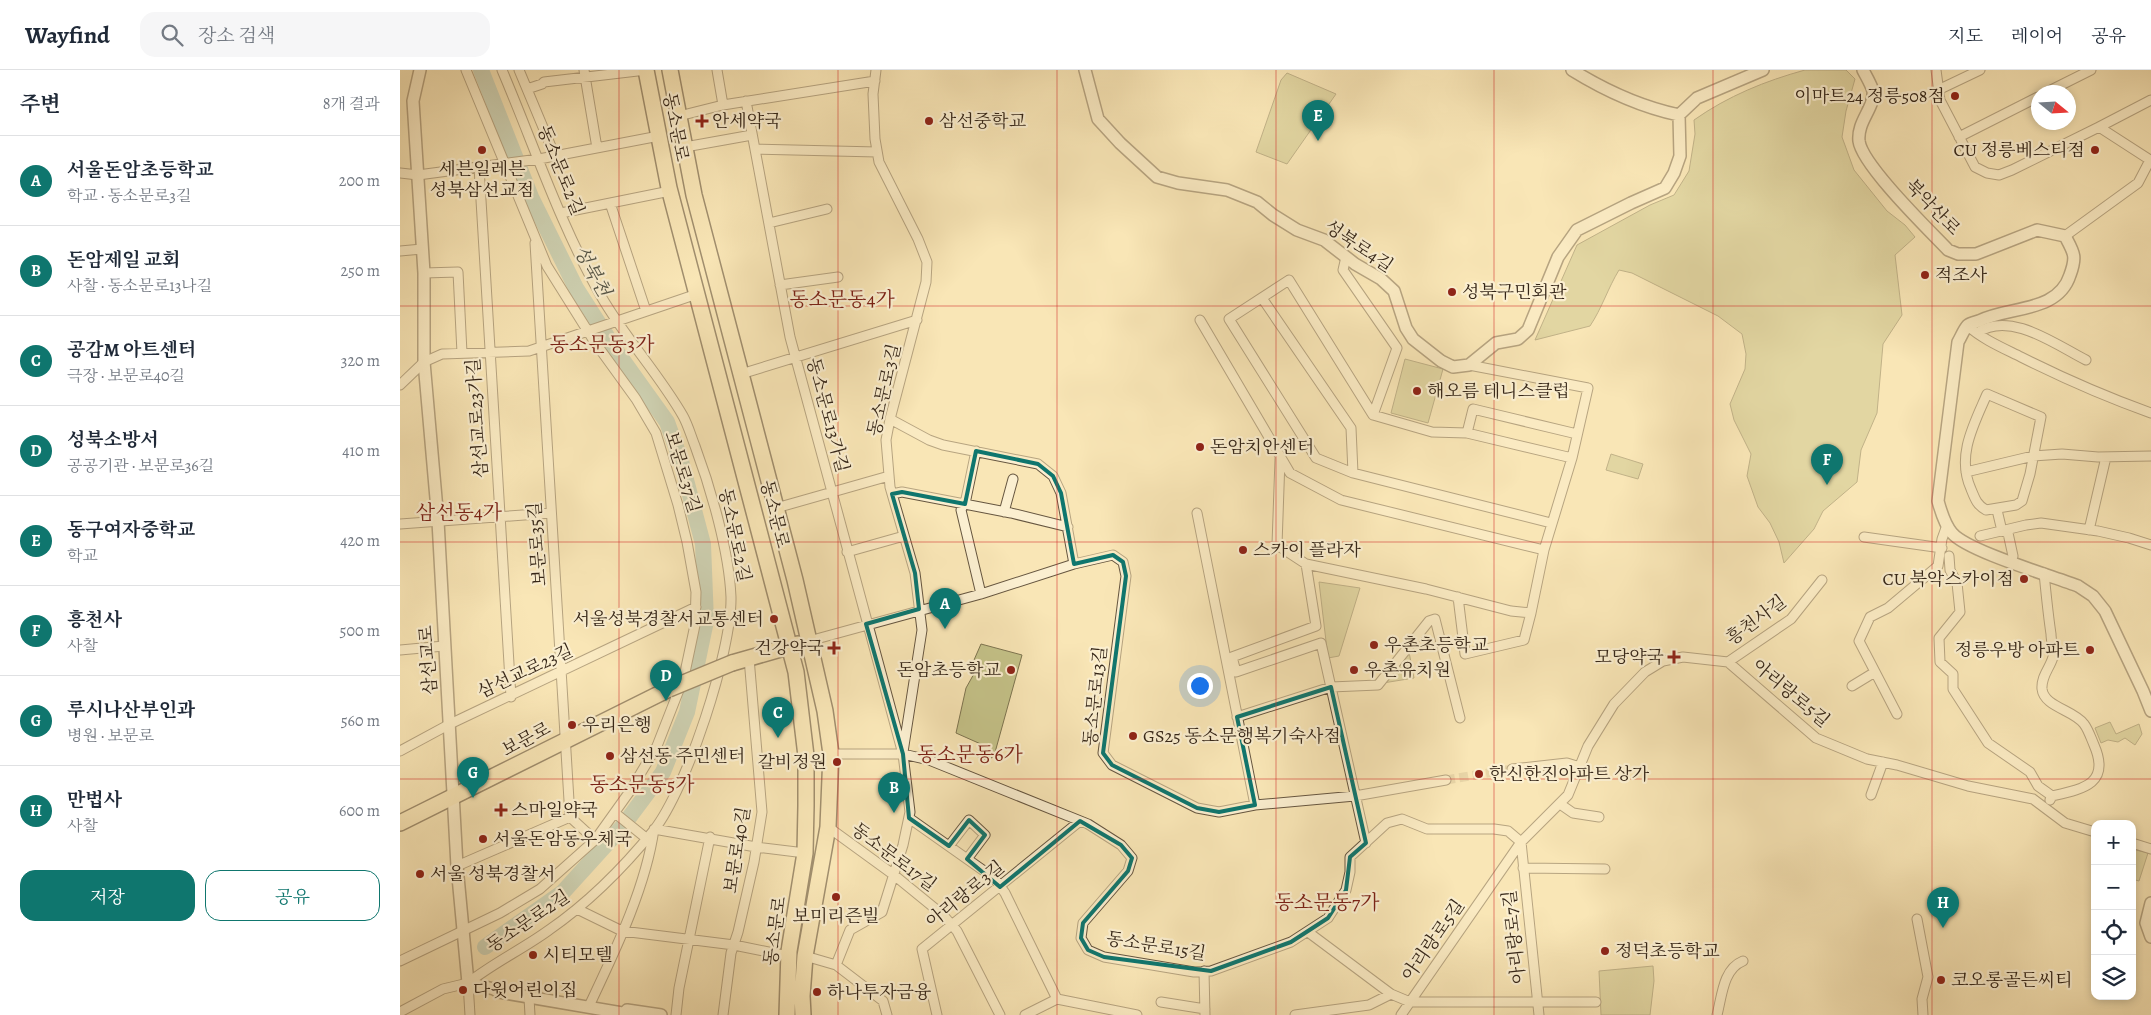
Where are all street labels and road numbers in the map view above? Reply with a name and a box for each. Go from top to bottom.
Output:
street label: 동소문로 [658,91,694,163]
street label: 동소문로2길 [532,121,590,219]
street label: 북악산로 [1900,174,1966,240]
street label: 성북로4길 [1320,214,1398,278]
street label: 동소문로3길 [862,341,906,439]
street label: 동소문로13가길 [801,355,855,475]
street label: 삼선교로23가길 [461,357,493,479]
street label: 보문로37길 [659,428,707,516]
street label: 동소문로 [755,477,795,551]
street label: 동소문로2길 [713,486,757,584]
street label: 보문로35길 [522,501,552,587]
street label: 흥천사길 [1721,589,1791,651]
street label: 삼선교로 [414,624,442,696]
street label: 삼선교로23길 [473,638,577,704]
street label: 동소문로13길 [1078,645,1112,747]
street label: 아리랑로5길 [1747,653,1835,733]
street label: 보문로 [497,716,555,762]
street label: 보문로40길 [718,805,756,895]
street label: 동소문로17길 [847,817,941,897]
street label: 아리랑로3길 [921,855,1009,933]
street label: 동소문로2길 [482,884,574,958]
street label: 아리랑로7길 [1497,889,1531,985]
street label: 아리랑로5길 [1396,894,1470,986]
street label: 동소문로 [758,895,792,967]
street label: 동소문로15길 [1104,926,1208,966]

